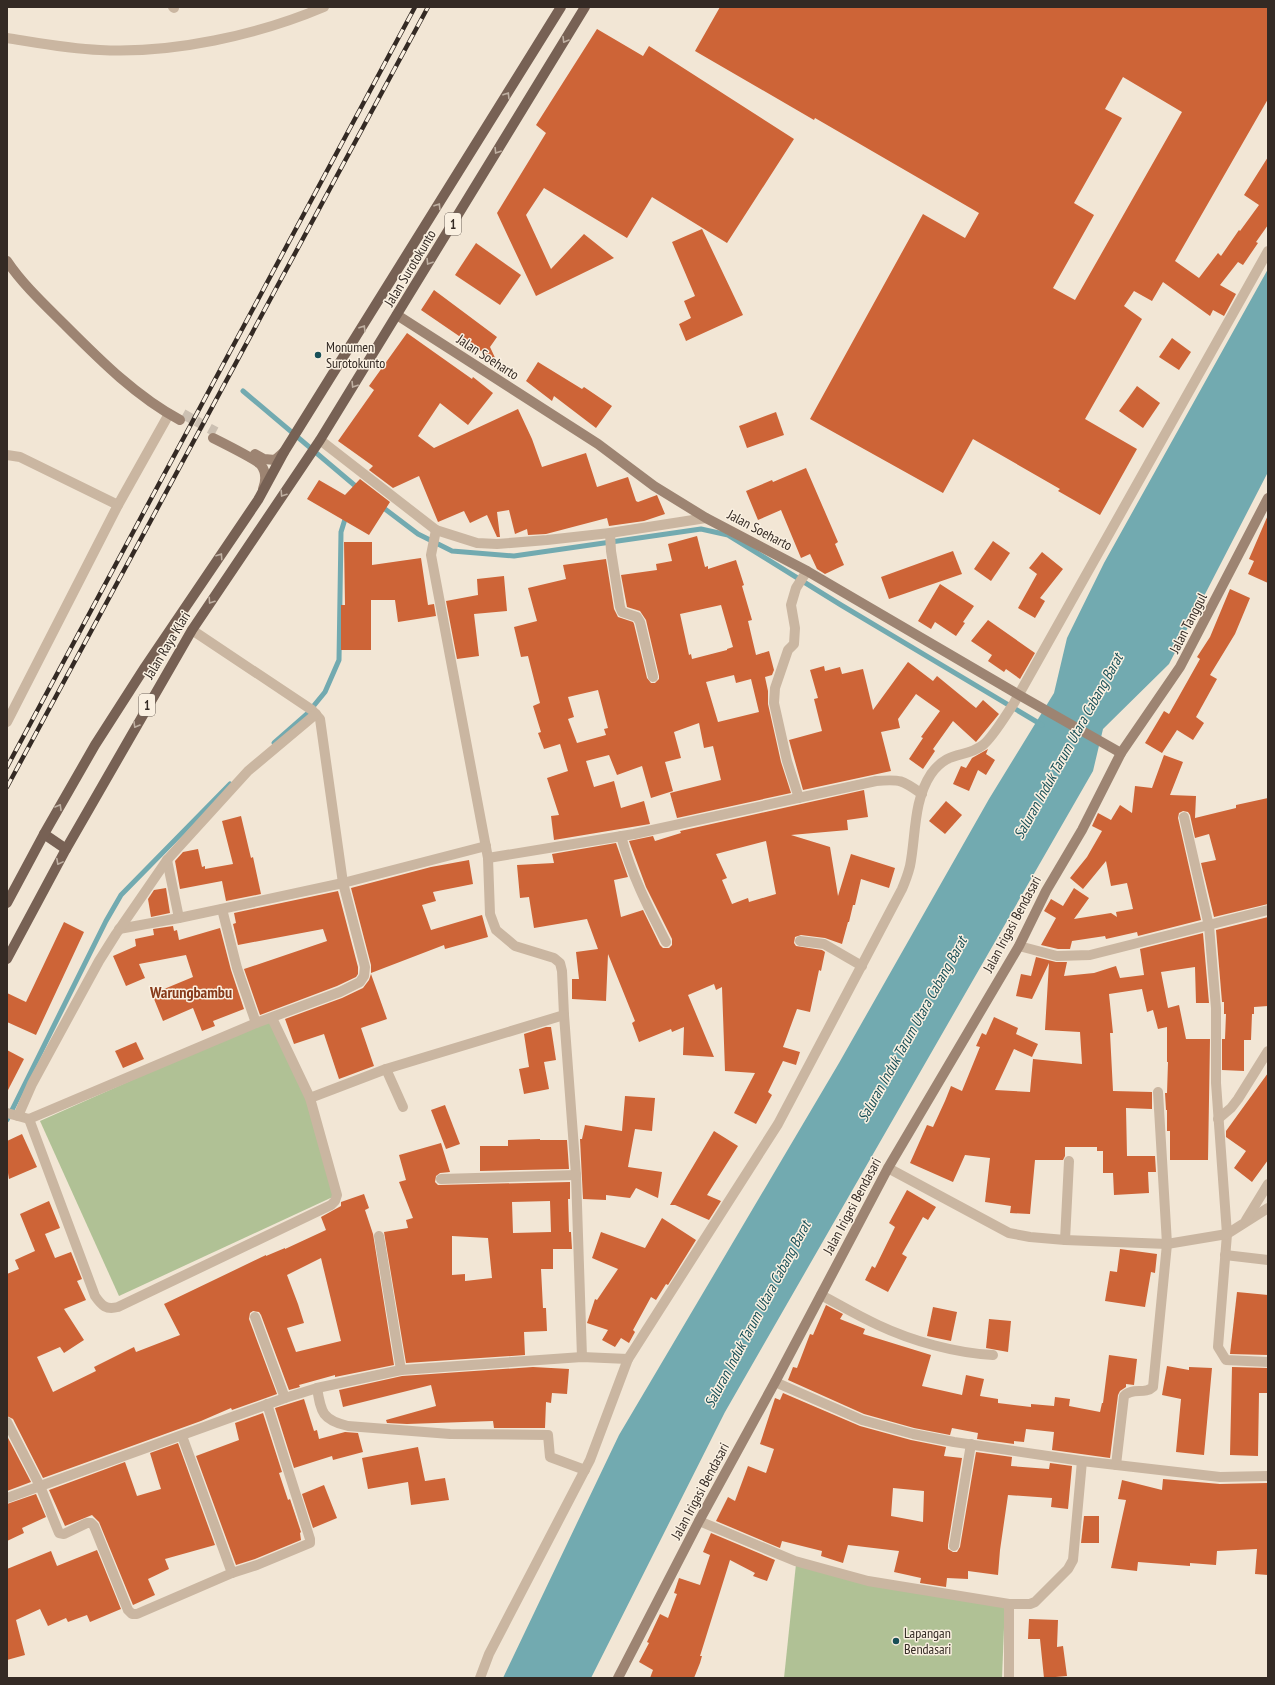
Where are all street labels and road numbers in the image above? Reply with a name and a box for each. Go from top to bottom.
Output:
road number: 1 [445,213,461,235]
street label: Jalan Surotokunto [380,226,440,310]
street label: Jalan Soeharto [453,330,522,384]
street label: Jalan Soeharto [724,505,795,554]
street label: Jalan Tanggul [1165,589,1211,657]
street label: Jalan Raya Klari [139,608,194,683]
road number: 1 [139,694,155,716]
street label: Jalan Irigasi Bendasari [978,873,1045,976]
street label: Jalan Irigasi Bendasari [818,1155,885,1258]
street label: Jalan Irigasi Bendasari [666,1440,733,1543]

